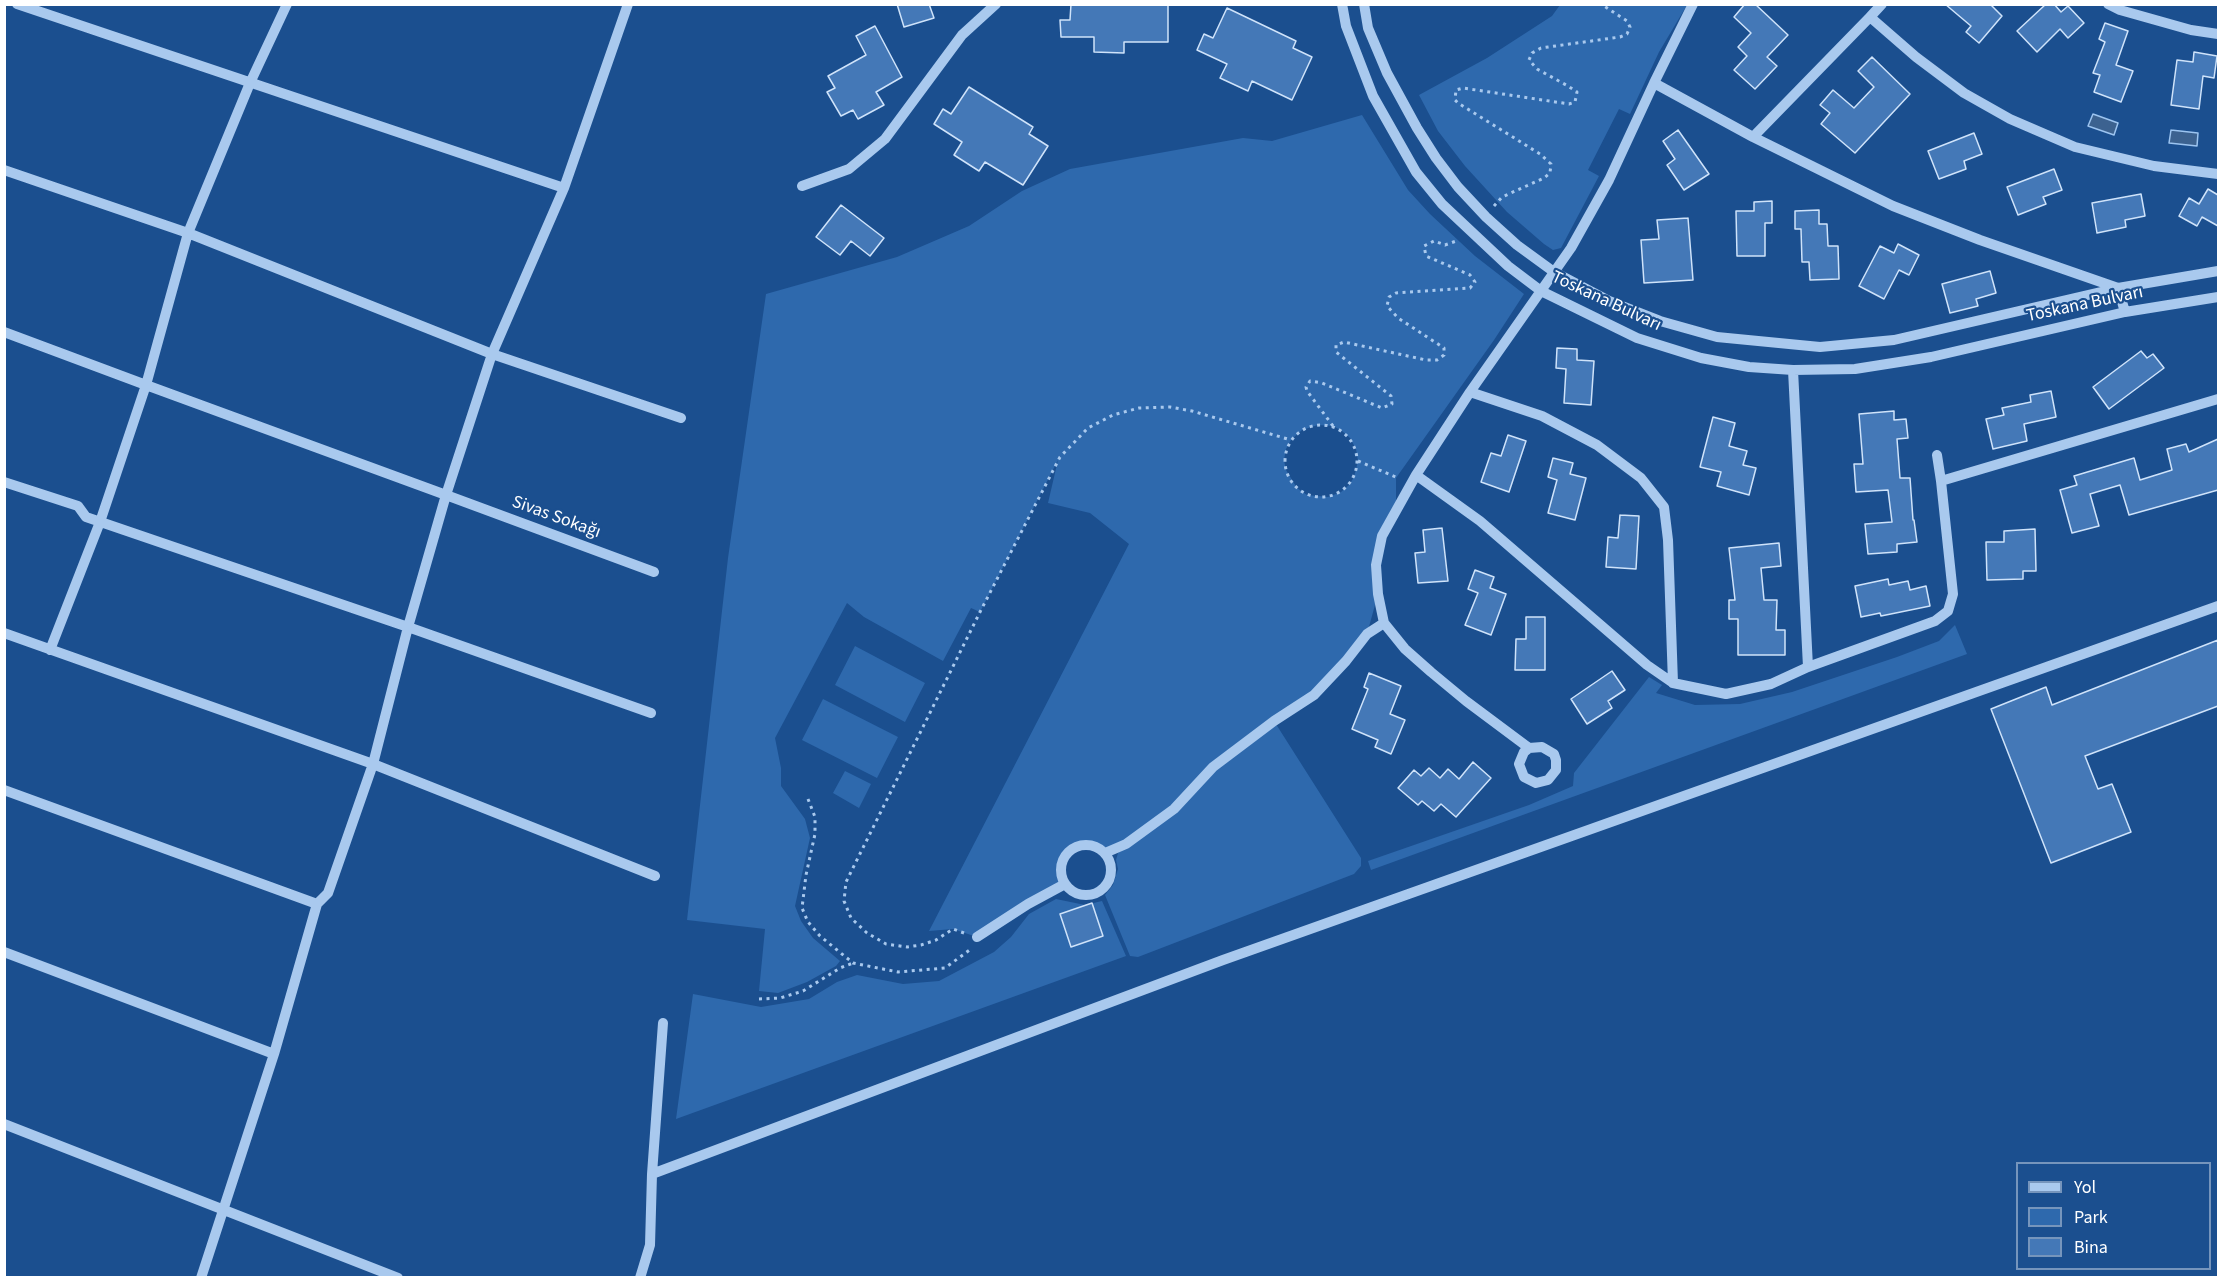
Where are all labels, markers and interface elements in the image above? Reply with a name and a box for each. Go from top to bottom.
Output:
street label: Toskana Bulvarı [1548,267,1664,337]
street label: Toskana Bulvarı [2025,282,2145,328]
street label: Sivas Sokağı [509,492,603,544]
legend [2016,1162,2211,1270]
text: Yol [2074,1175,2096,1200]
text: Park [2074,1205,2108,1230]
text: Bina [2074,1235,2108,1260]

